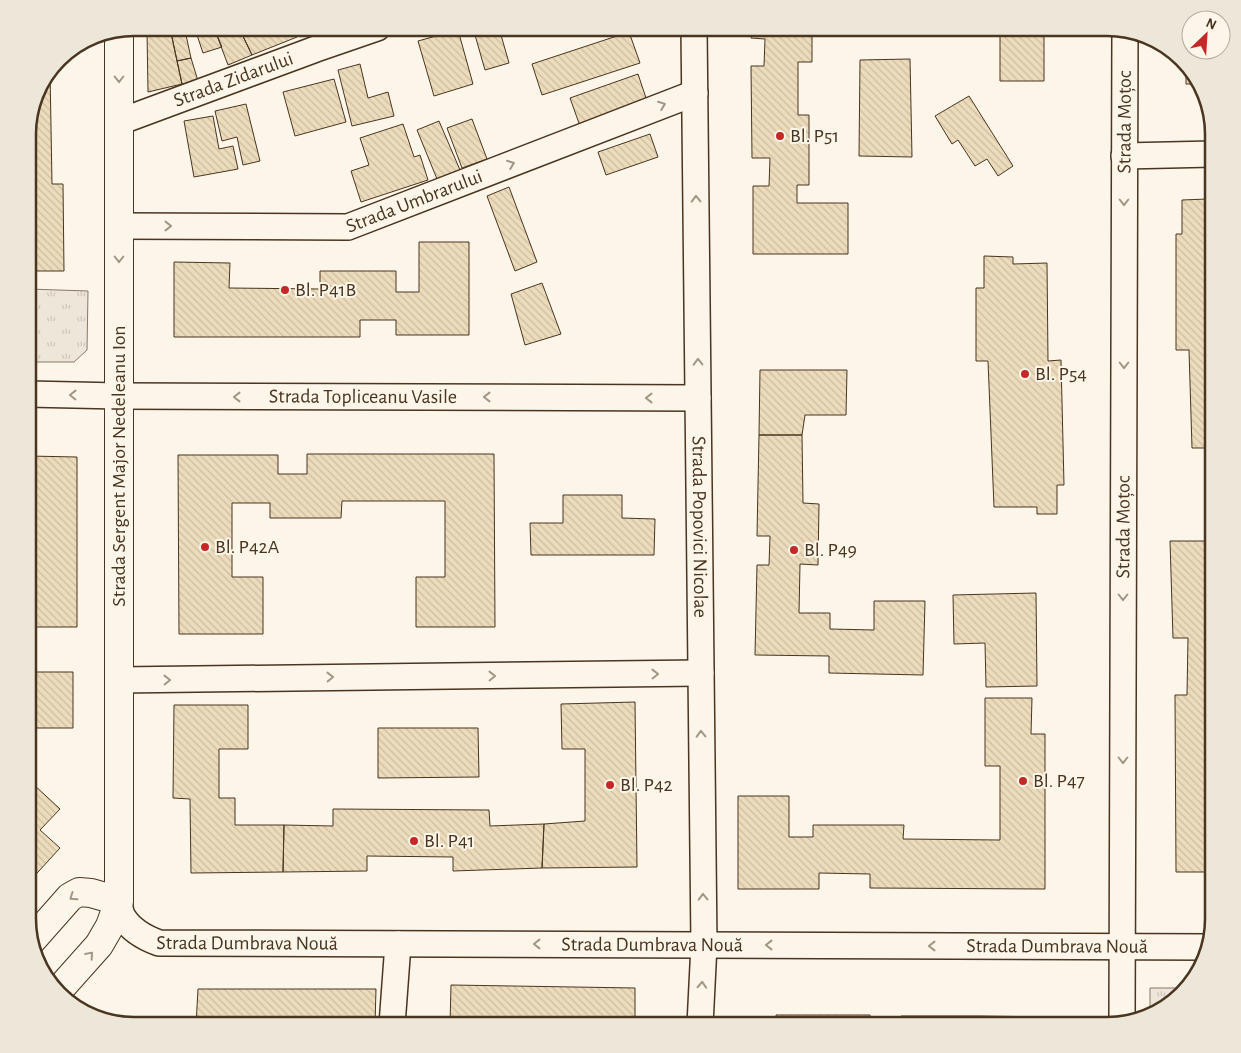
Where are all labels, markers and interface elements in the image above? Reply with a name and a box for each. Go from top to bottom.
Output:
north arrow [1181,10,1231,60]
text: N [1204,16,1218,33]
street label: Strada Zidarului [171,48,296,111]
street label: Strada Moțoc [1115,70,1136,174]
one-way arrow [114,76,124,84]
one-way arrow [658,101,666,111]
place label: Bl. P51 [790,126,839,146]
marker: Bl. P51 [774,130,786,142]
one-way arrow [506,160,515,170]
street label: Strada Umbrarului [343,166,485,237]
one-way arrow [691,195,701,202]
one-way arrow [1119,198,1129,206]
one-way arrow [164,221,172,231]
one-way arrow [114,256,124,264]
place label: Bl. P41B [295,280,356,300]
marker: Bl. P41B [279,284,291,296]
street label: Strada Sergent Major Nedeleanu Ion [109,325,129,607]
one-way arrow [692,357,703,365]
one-way arrow [1119,361,1129,369]
place label: Bl. P54 [1035,364,1087,384]
marker: Bl. P54 [1019,368,1031,380]
street label: Strada Topliceanu Vasile [269,387,457,407]
one-way arrow [69,390,77,401]
one-way arrow [232,392,240,402]
one-way arrow [482,392,490,402]
one-way arrow [645,393,652,403]
street label: Strada Popovici Nicolae [688,436,710,618]
street label: Strada Moțoc [1113,475,1135,579]
place label: Bl. P42A [215,537,280,557]
place label: Bl. P49 [804,540,857,560]
marker: Bl. P42A [199,541,211,553]
marker: Bl. P49 [788,544,800,556]
one-way arrow [1118,594,1128,601]
one-way arrow [652,669,659,679]
one-way arrow [489,671,497,681]
one-way arrow [326,672,334,683]
one-way arrow [164,674,172,685]
one-way arrow [696,730,706,738]
one-way arrow [1118,756,1128,764]
place label: Bl. P47 [1033,771,1085,791]
place label: Bl. P42 [620,775,673,795]
marker: Bl. P47 [1017,775,1029,787]
marker: Bl. P42 [604,779,616,791]
place label: Bl. P41 [424,831,474,851]
marker: Bl. P41 [408,835,420,847]
one-way arrow [69,891,79,900]
one-way arrow [698,892,708,900]
street label: Strada Dumbrava Nouă [156,933,338,954]
street label: Strada Dumbrava Nouă [561,935,743,955]
street label: Strada Dumbrava Nouă [966,936,1148,957]
one-way arrow [532,939,540,950]
one-way arrow [765,940,772,950]
one-way arrow [927,941,935,951]
one-way arrow [84,951,93,960]
one-way arrow [696,981,707,989]

